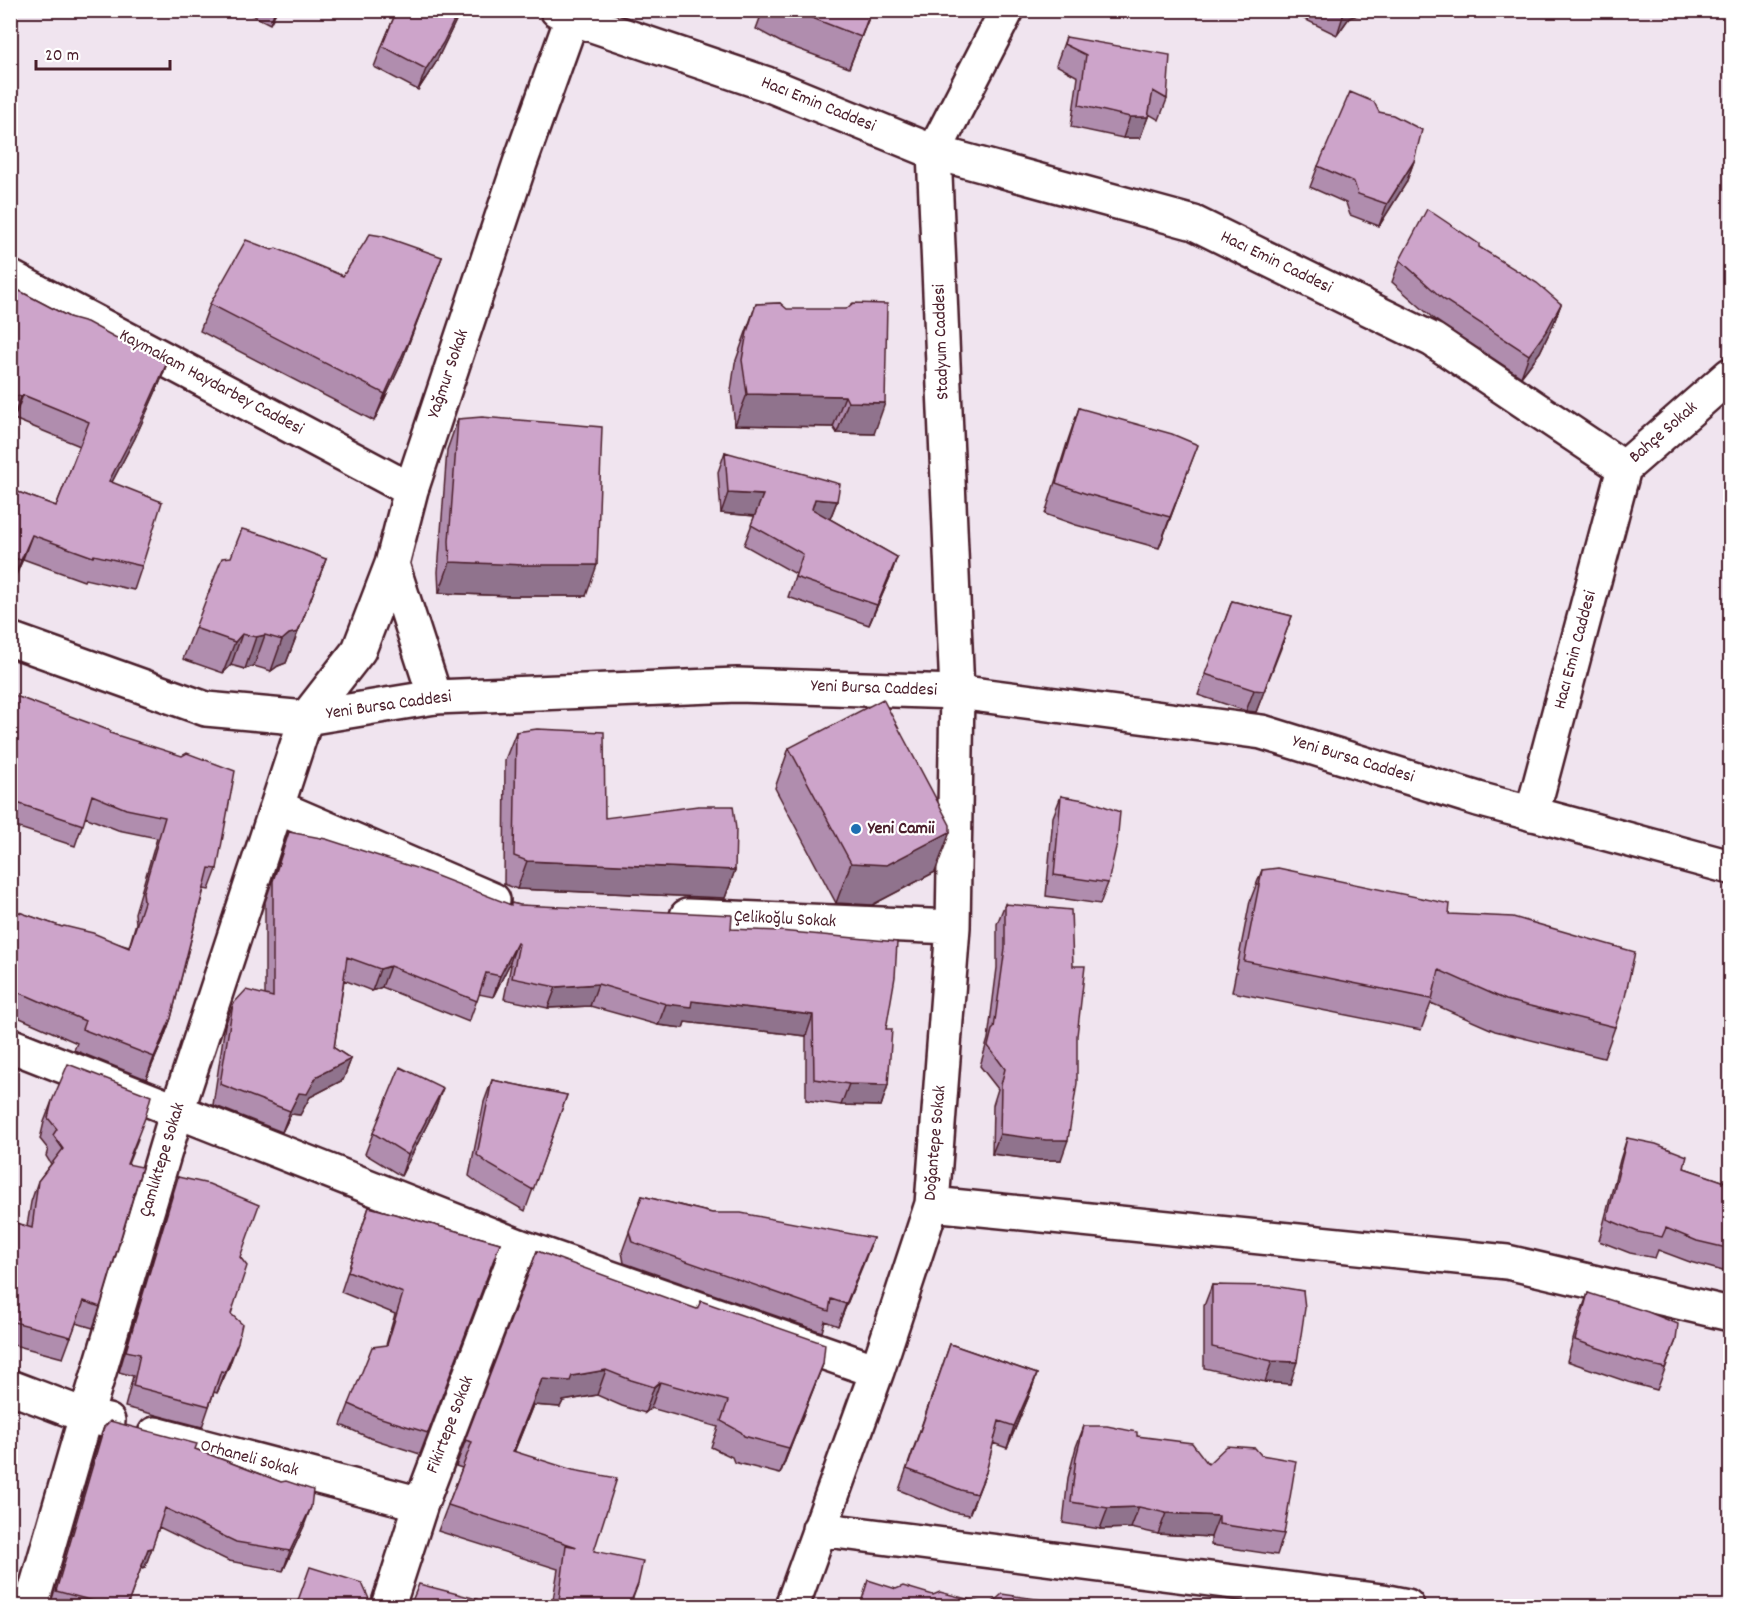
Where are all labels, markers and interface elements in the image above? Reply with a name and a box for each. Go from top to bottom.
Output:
scale bar [36,33,170,71]
text: 20 m [45,44,79,69]
street label: Hacı Emin Caddesi [757,71,879,139]
street label: Hacı Emin Caddesi [1216,225,1336,301]
street label: Stadyum Caddesi [927,284,957,400]
street label: Kaymakam Haydarbey Caddesi [114,324,308,442]
street label: Yağmur Sokak [422,326,476,422]
street label: Bahçe Sokak [1624,396,1704,470]
street label: Hacı Emin Caddesi [1548,588,1604,712]
street label: Yeni Bursa Caddesi [810,674,938,704]
street label: Yeni Bursa Caddesi [325,685,453,727]
street label: Yeni Bursa Caddesi [1289,730,1417,790]
place label: Yeni Camii [867,817,935,842]
marker: Yeni Camii [849,822,863,836]
street label: Çelikoğlu Sokak [733,905,837,935]
street label: Doğantepe Sokak [918,1084,954,1202]
street label: Çamlıktepe Sokak [134,1100,192,1220]
street label: Fikirtepe Sokak [421,1373,481,1477]
street label: Orhaneli Sokak [197,1434,301,1484]

